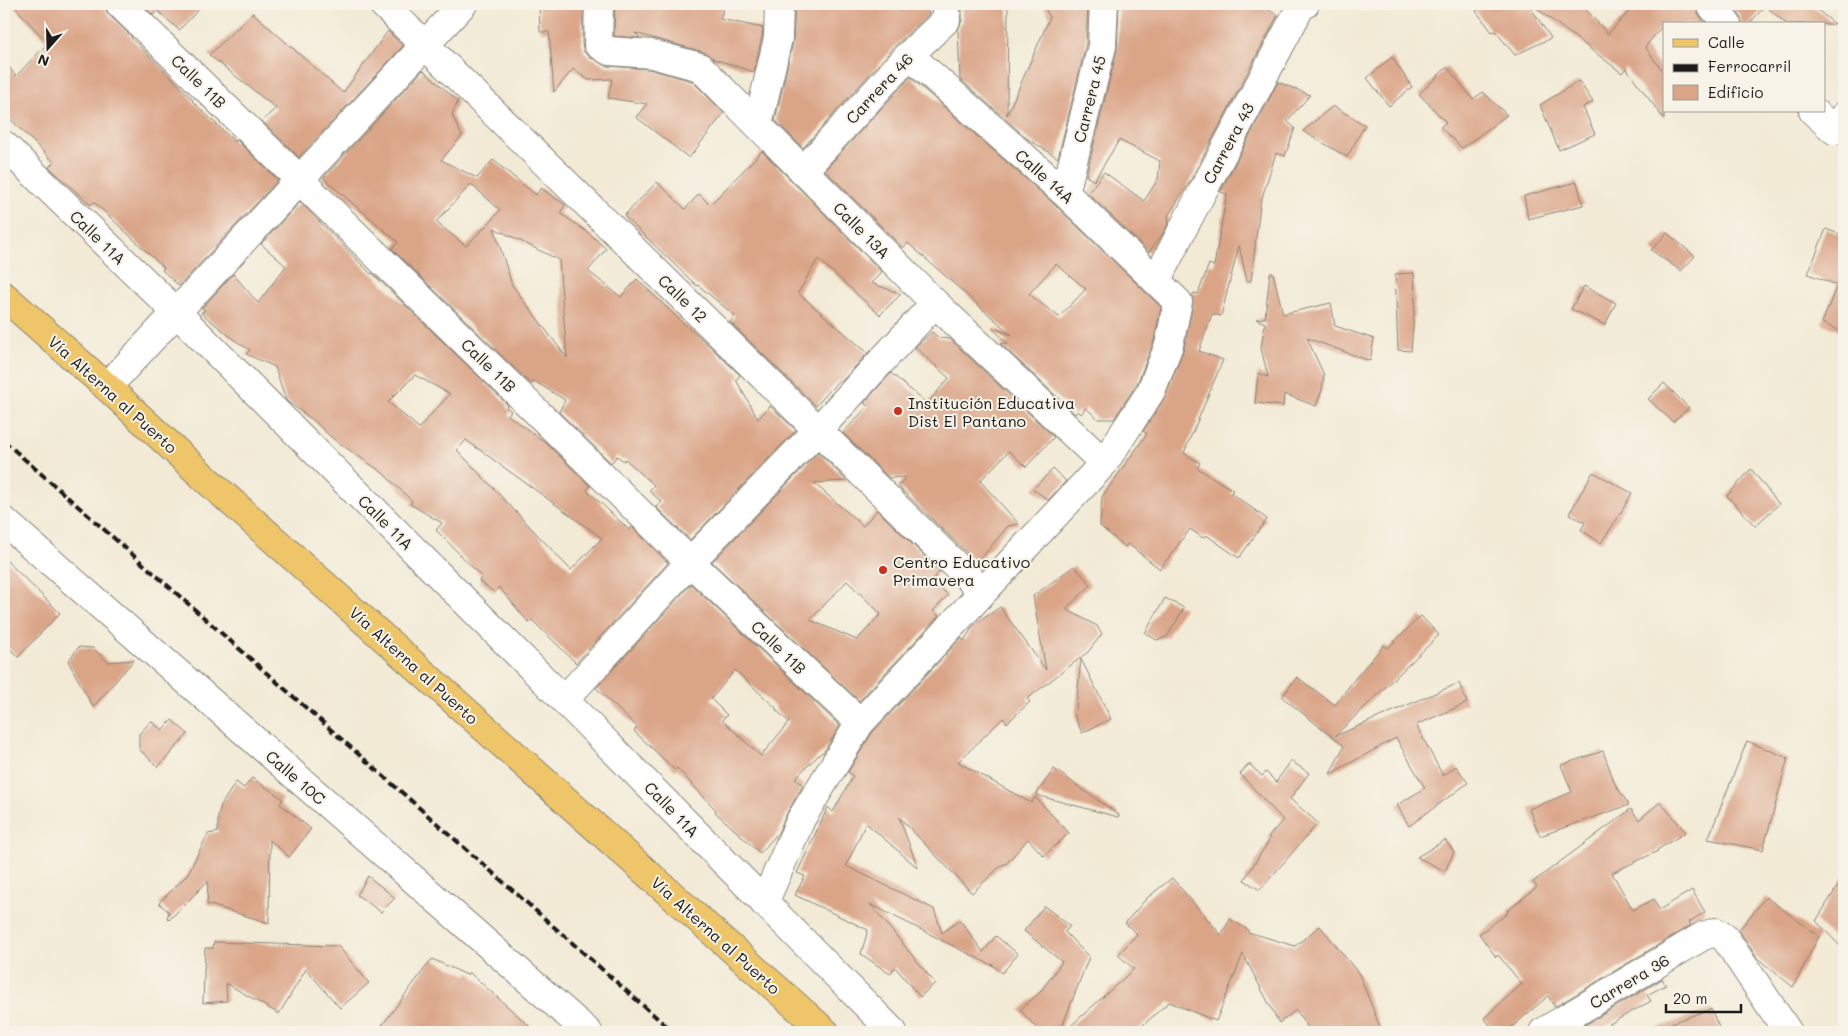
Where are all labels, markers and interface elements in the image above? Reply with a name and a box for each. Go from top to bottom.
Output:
north arrow [22,22,72,72]
legend [1663,22,1826,112]
text: Calle [1708,32,1745,52]
street label: Carrera 46 [841,48,917,128]
text: N [35,50,52,71]
street label: Calle 11B [167,50,231,112]
street label: Carrera 45 [1068,53,1110,145]
text: Ferrocarril [1708,56,1791,76]
text: Edificio [1708,82,1764,102]
street label: Carrera 43 [1198,99,1258,187]
street label: Calle 14A [1011,144,1079,208]
street label: Calle 13A [829,197,895,263]
street label: Calle 11A [66,205,130,269]
street label: Calle 12 [654,269,712,327]
street label: Vía Alterna al Puerto [44,330,182,458]
street label: Calle 11B [457,334,521,396]
place label: Institución Educativa Dist El Pantano [908,392,1075,431]
marker: Institución Educativa Dist El Pantano [892,405,904,417]
street label: Calle 11A [354,490,418,554]
place label: Centro Educativo Primavera [893,551,1030,590]
marker: Centro Educativo Primavera [877,564,889,576]
street label: Vía Alterna al Puerto [345,601,483,729]
street label: Calle 11B [747,616,811,678]
street label: Calle 10C [262,745,330,809]
street label: Calle 11A [640,777,704,841]
street label: Vía Alterna al Puerto [647,871,785,999]
street label: Carrera 36 [1585,949,1673,1013]
scale bar [1666,981,1740,1013]
text: 20 m [1673,988,1707,1008]

